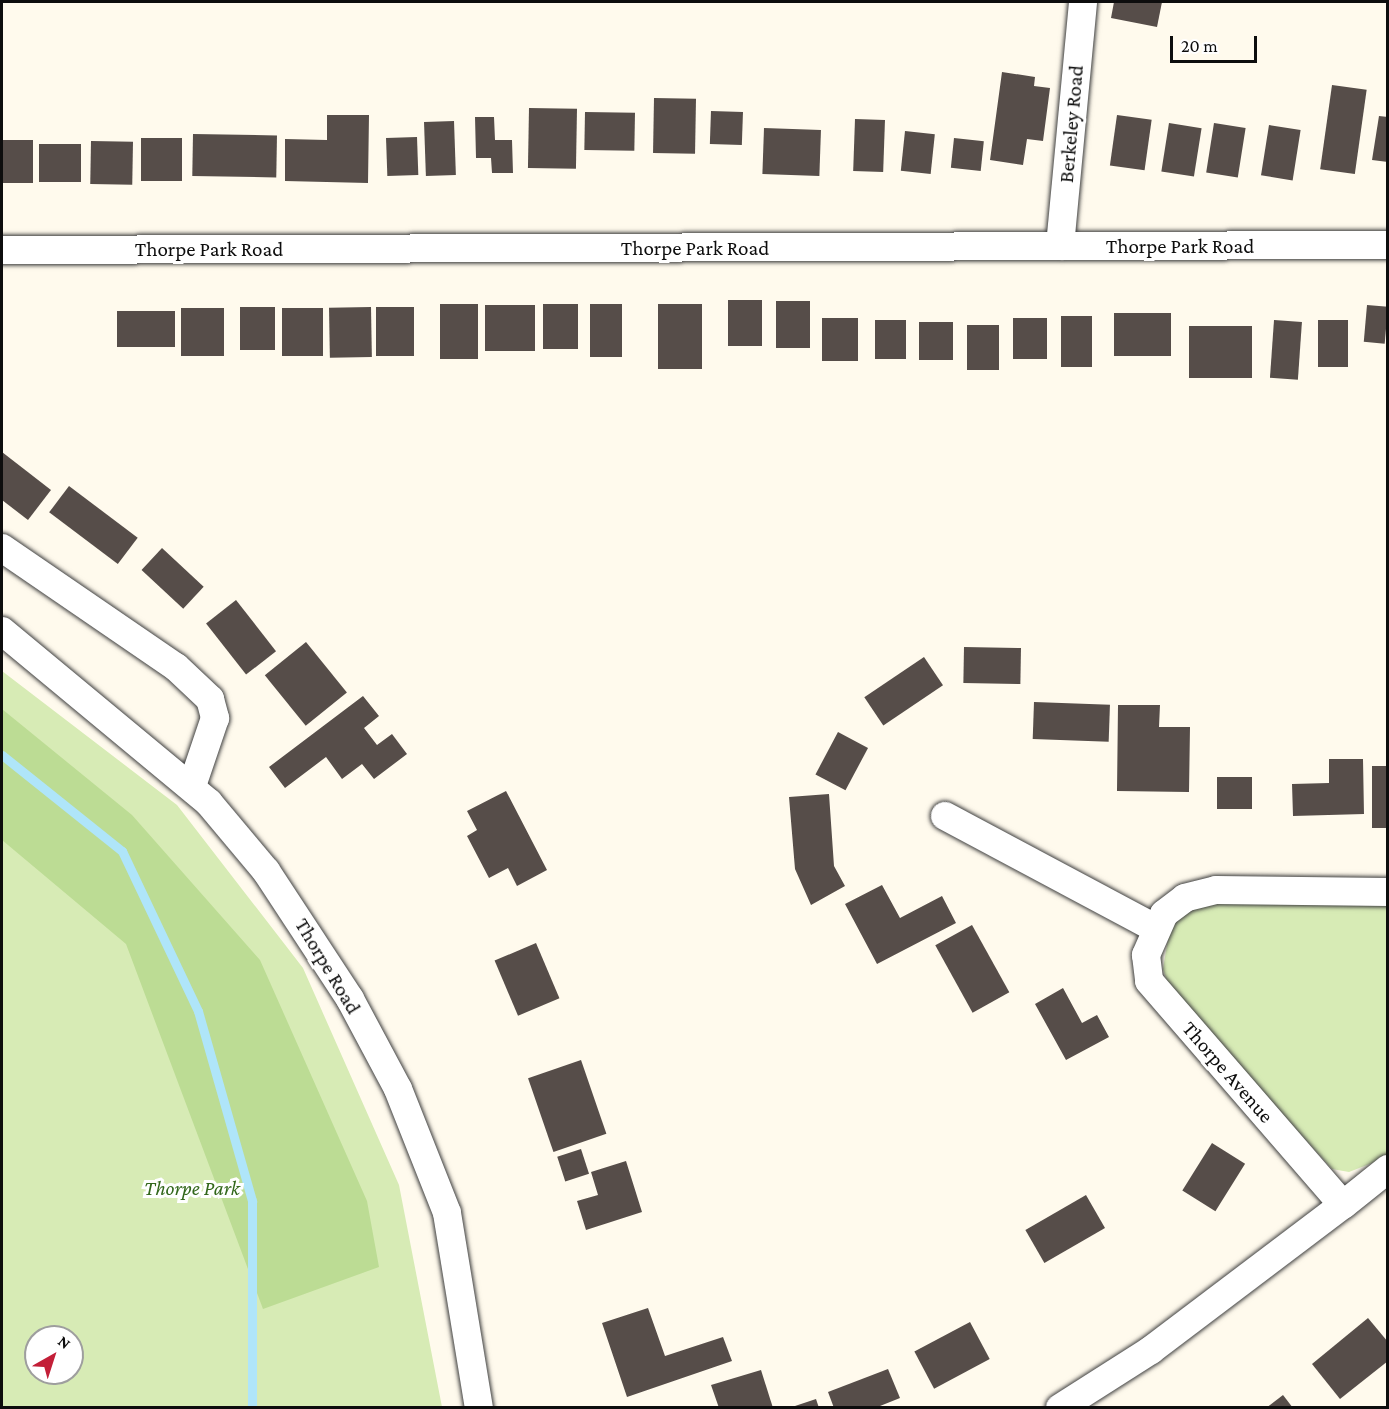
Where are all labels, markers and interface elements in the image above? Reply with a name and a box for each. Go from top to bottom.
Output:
scale bar [1173,24,1260,62]
text: 20 m [1181,36,1218,56]
street label: Berkeley Road [1053,64,1089,184]
street label: Thorpe Park Road [1106,233,1254,259]
street label: Thorpe Park Road [621,235,769,261]
street label: Thorpe Park Road [135,236,283,262]
street label: Thorpe Road [290,914,366,1018]
street label: Thorpe Avenue [1177,1016,1279,1128]
park label: Thorpe Park [144,1175,240,1201]
north arrow [24,1325,84,1385]
text: N [55,1332,74,1352]

